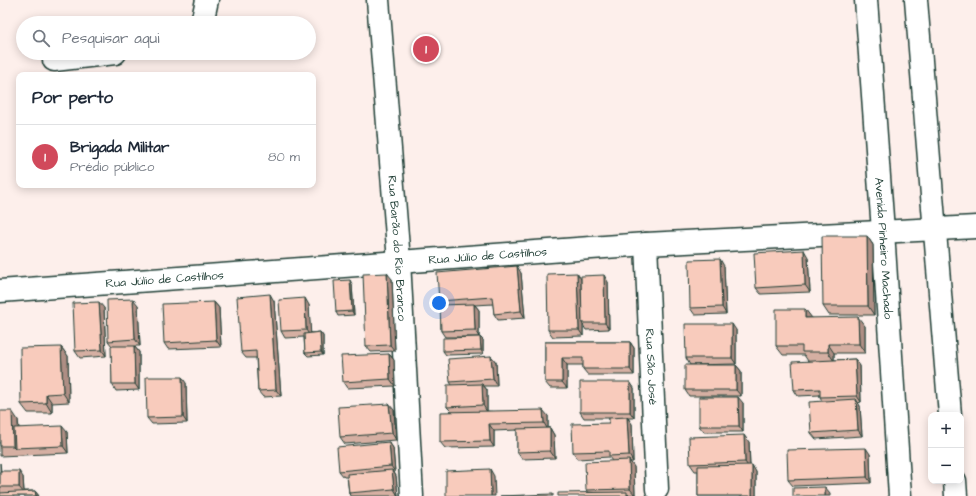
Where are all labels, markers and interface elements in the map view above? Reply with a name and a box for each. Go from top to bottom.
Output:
search box [16,16,316,60]
icon: search [30,27,52,49]
text: Pesquisar aqui [62,28,159,49]
pin: 1 [413,34,439,64]
text: Por perto [32,86,113,110]
text: Brigada Militar [70,137,169,158]
text: 1 [44,148,46,166]
text: 80 m [268,148,300,166]
text: Prédio público [70,158,154,176]
street label: Rua Barão do Rio Branco [383,175,410,322]
street label: Avenida Pinheiro Machado [870,177,897,320]
street label: Rua Júlio de Castilhos [428,243,548,269]
street label: Rua Júlio de Castilhos [105,267,224,292]
your location [429,293,449,313]
street label: Rua São José [641,328,661,406]
map controls [928,412,964,484]
button: + [928,412,964,448]
button: − [928,448,964,484]

